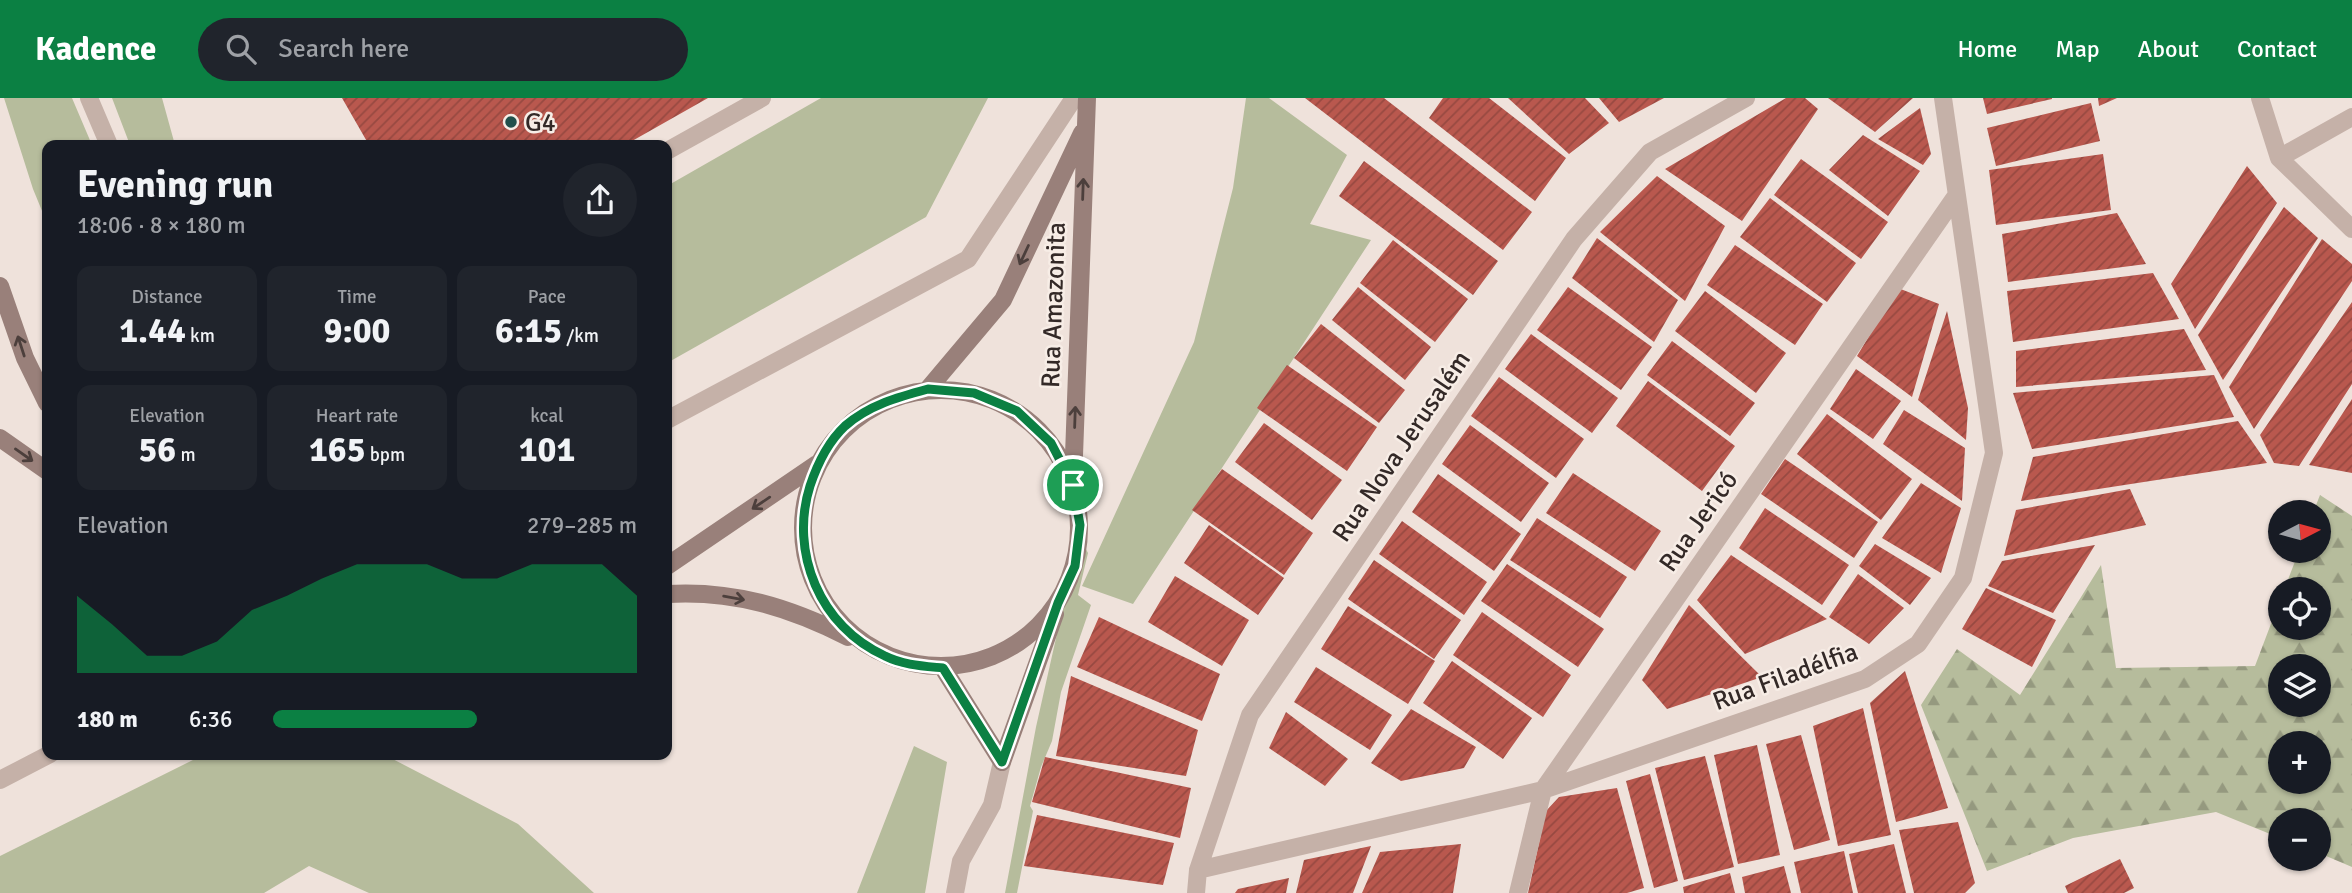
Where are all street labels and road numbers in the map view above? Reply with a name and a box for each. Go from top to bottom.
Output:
street label: Rua Amazonita [1035,221,1073,389]
street label: Rua Nova Jerusalém [1326,345,1478,548]
street label: Rua Jericó [1653,465,1745,578]
street label: Rua Filadélfia [1708,636,1862,718]

